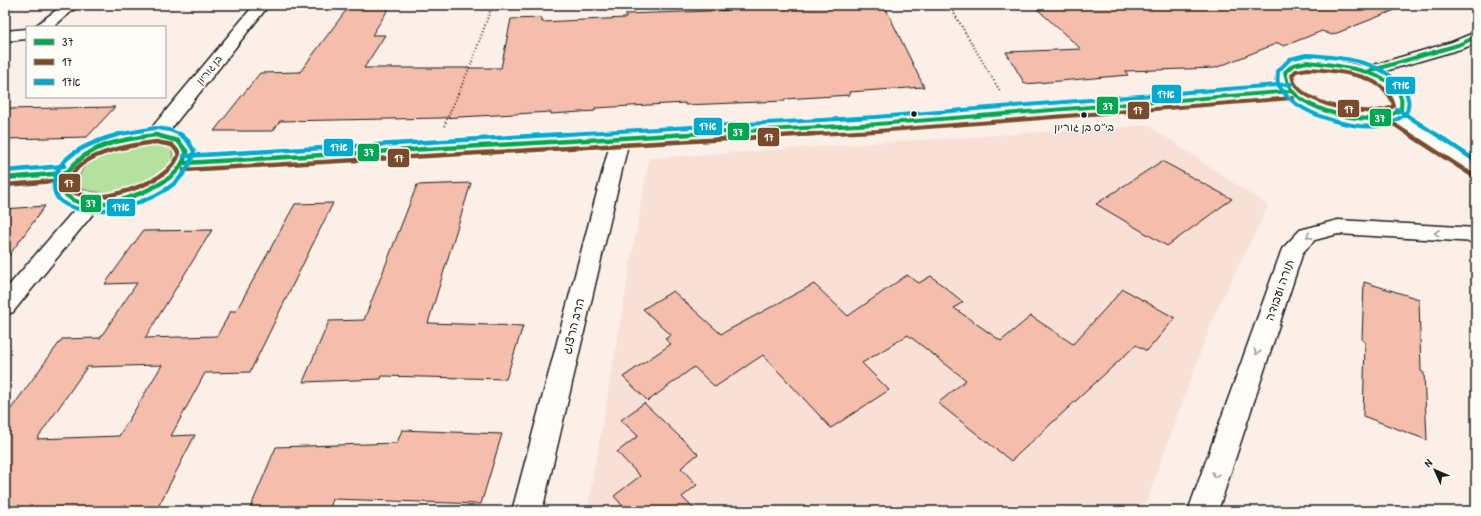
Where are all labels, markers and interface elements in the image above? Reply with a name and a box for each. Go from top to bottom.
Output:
legend [26,26,166,98]
text: 37 [62,33,73,50]
text: 17 [62,53,72,70]
street label: בן גוריון [193,53,225,87]
text: 17א [62,73,80,90]
line badge: 17א [1385,76,1416,95]
text: 17א [1392,78,1410,92]
line badge: 17א [1151,84,1182,104]
text: 17א [1157,87,1175,101]
line badge: 37 [1096,96,1119,115]
text: 37 [1103,99,1114,113]
line badge: 17 [1337,99,1360,118]
line badge: 17 [1127,101,1150,120]
text: 17 [1344,102,1354,116]
text: 17 [1133,103,1143,117]
line badge: 37 [1369,108,1392,127]
unlabelled marker [909,109,919,119]
marker: בי״ס בן גוריון [1079,110,1089,120]
text: 37 [1375,111,1386,125]
line badge: 17א [693,117,723,136]
text: 17א [699,119,717,133]
place label: בי״ס בן גוריון [1054,120,1114,134]
line badge: 37 [727,122,750,141]
text: 37 [733,125,744,139]
line badge: 17 [757,127,780,147]
text: 17 [764,130,774,144]
line badge: 17א [323,138,354,157]
text: 17א [330,140,348,154]
line badge: 37 [357,143,380,162]
text: 37 [364,145,375,159]
line badge: 17 [387,148,410,168]
text: 17 [394,151,404,165]
line badge: 17 [58,173,81,193]
text: 17 [64,176,74,190]
line badge: 37 [80,194,102,213]
text: 37 [86,196,97,210]
line badge: 17א [106,198,136,217]
text: 17א [112,200,130,214]
one-way arrow [1434,228,1440,237]
one-way arrow [1306,232,1313,239]
street label: תורה ועבודה [1260,257,1298,323]
street label: הרב הרצוג [558,296,588,356]
one-way arrow [1254,349,1262,356]
north arrow [1415,450,1455,490]
text: N [1421,456,1435,470]
one-way arrow [1212,471,1220,478]

